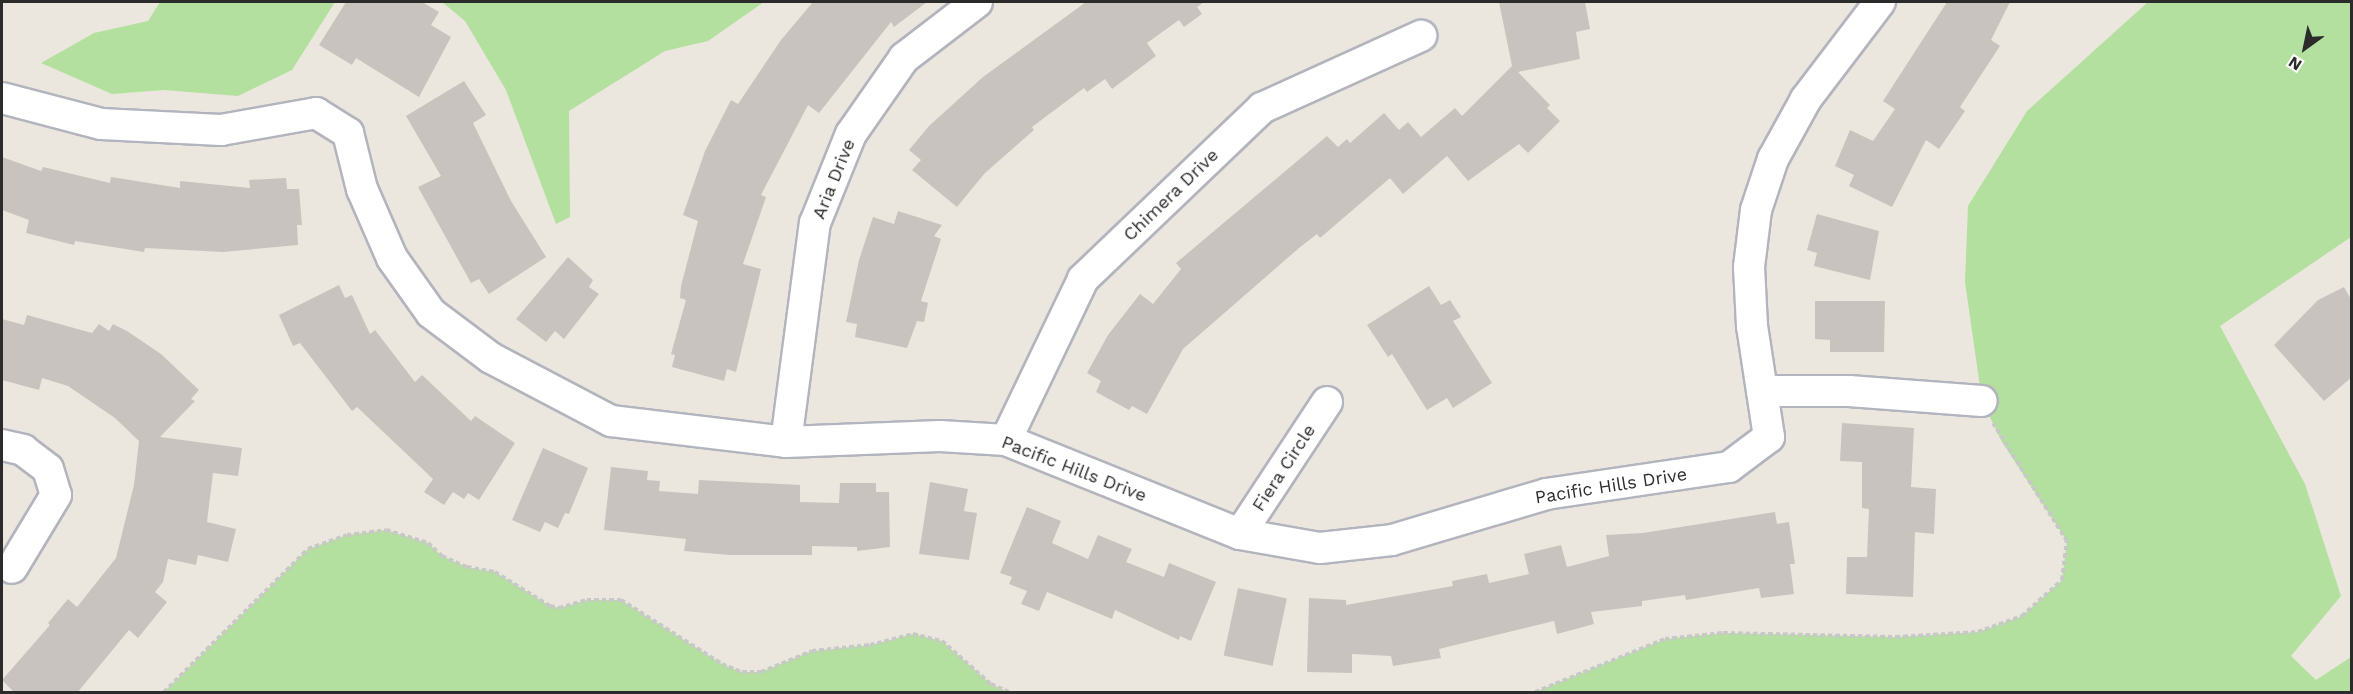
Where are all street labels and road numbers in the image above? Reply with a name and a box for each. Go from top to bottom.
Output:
street label: Aria Drive [808,136,860,222]
street label: Chimera Drive [1119,144,1223,246]
street label: Fiera Circle [1248,420,1320,516]
street label: Pacific Hills Drive [998,431,1150,507]
street label: Pacific Hills Drive [1533,463,1689,509]

